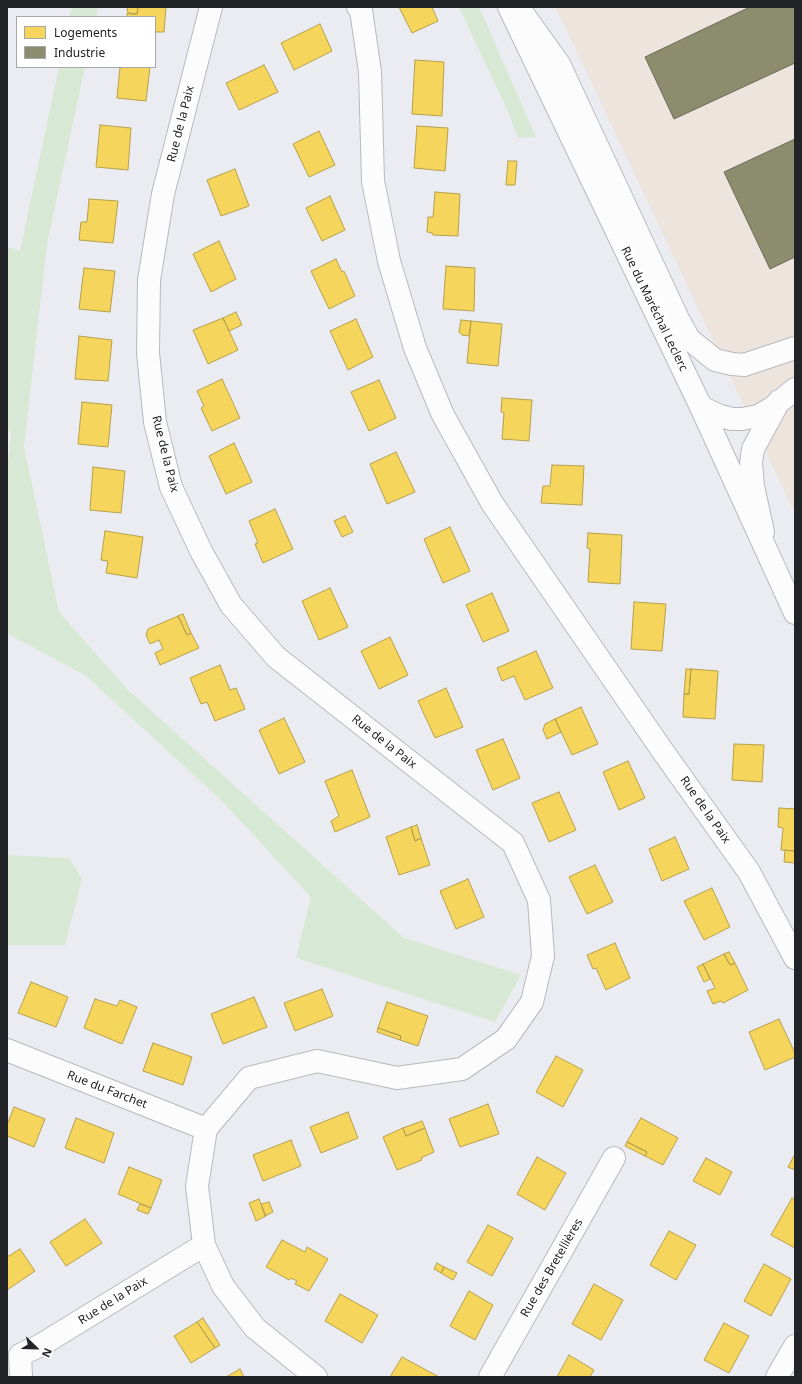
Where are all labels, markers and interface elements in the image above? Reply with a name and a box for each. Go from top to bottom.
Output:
legend [16,16,156,68]
text: Logements [54,24,117,41]
text: Industrie [54,44,105,61]
street label: Rue de la Paix [165,84,197,164]
street label: Rue du Maréchal Leclerc [617,244,691,374]
street label: Rue de la Paix [149,414,181,494]
street label: Rue de la Paix [349,712,419,772]
street label: Rue de la Paix [677,774,733,846]
street label: Rue du Farchet [65,1068,149,1112]
street label: Rue des Bretellières [518,1216,586,1320]
street label: Rue de la Paix [76,1274,150,1328]
north arrow [16,1328,56,1368]
text: N [39,1346,56,1360]

